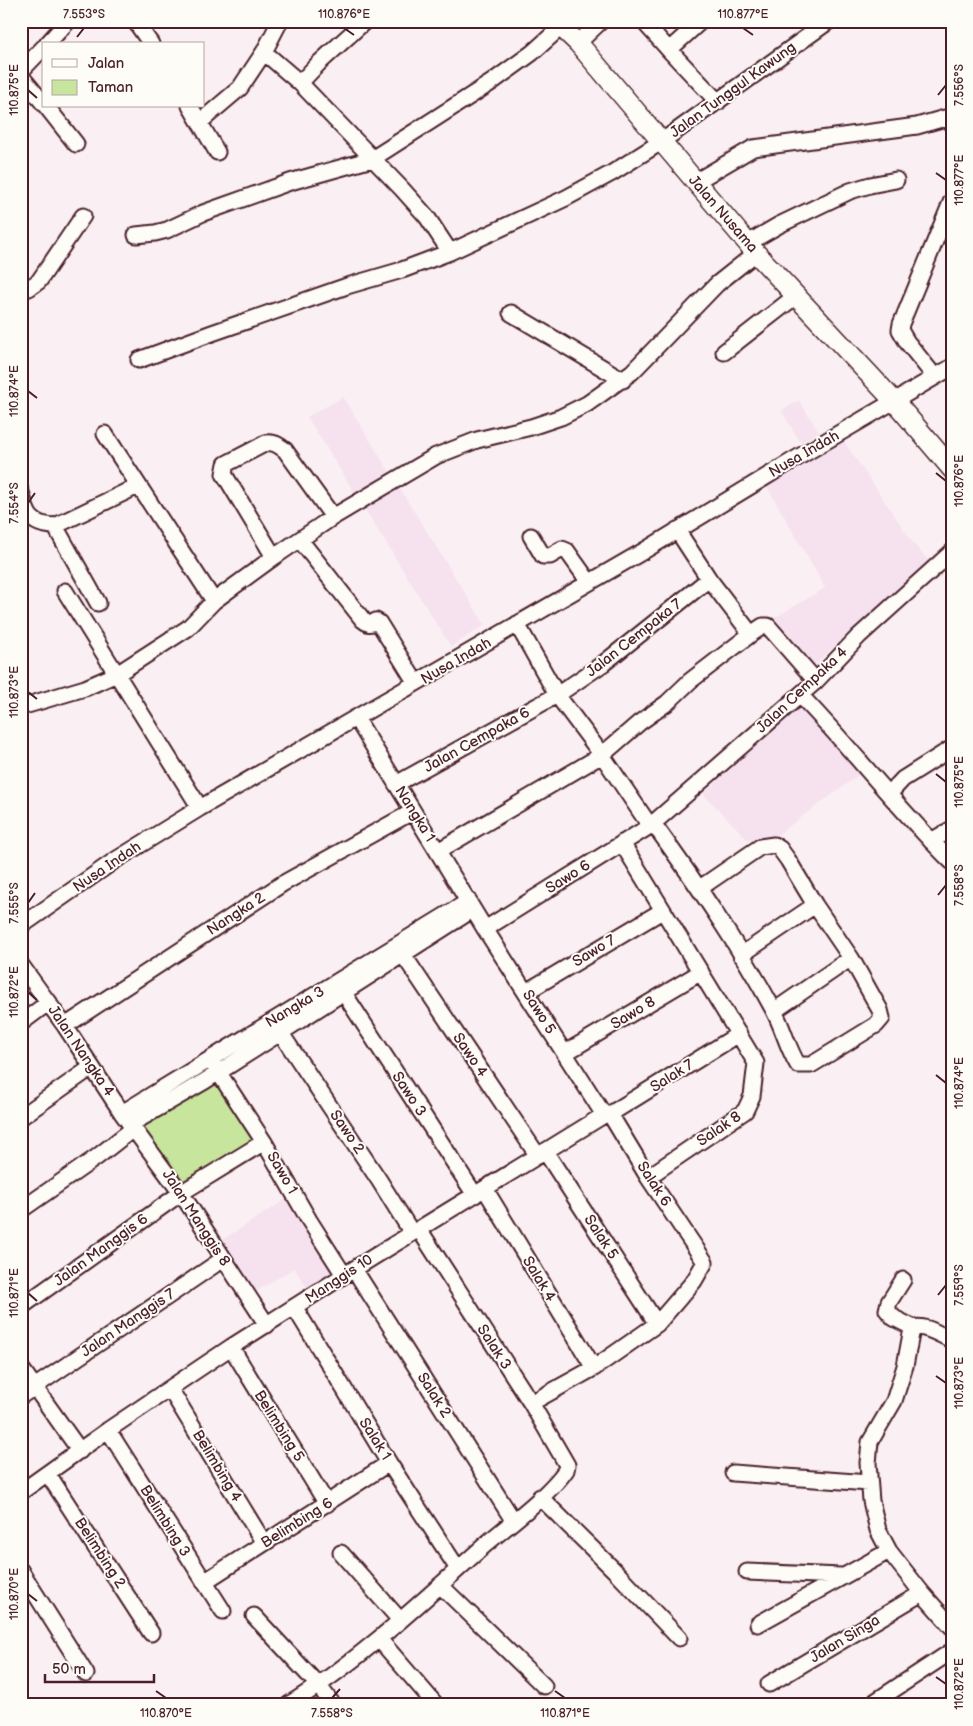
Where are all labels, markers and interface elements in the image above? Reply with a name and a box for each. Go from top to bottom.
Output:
text: 7.553°S [63,7,105,22]
text: 110.876°E [318,7,370,22]
text: 110.877°E [718,7,769,22]
street label: Jalan Tunggul Kawung [666,38,800,142]
legend [42,42,205,108]
text: Jalan [88,54,124,73]
text: 110.875°E [7,64,22,116]
text: 7.556°S [952,64,967,106]
text: Taman [88,78,133,97]
text: 110.877°E [952,154,967,205]
street label: Jalan Nusama [684,171,762,257]
text: 110.874°E [7,365,22,417]
street label: Nusa Indah [765,426,843,482]
text: 110.876°E [952,455,967,507]
text: 7.554°S [7,482,22,524]
street label: Jalan Cempaka 7 [582,594,686,681]
street label: Nusa Indah [417,633,495,689]
street label: Jalan Cempaka 4 [752,643,852,737]
text: 110.873°E [7,666,22,718]
street label: Jalan Cempaka 6 [421,703,533,777]
text: 110.875°E [952,756,967,808]
street label: Nangka 1 [390,783,440,845]
street label: Nusa Indah [69,837,145,897]
street label: Sawo 6 [542,856,594,898]
text: 7.558°S [952,864,967,906]
text: 7.555°S [7,882,22,924]
street label: Nangka 2 [203,888,269,940]
street label: Sawo 7 [569,930,620,971]
text: 110.872°E [7,966,22,1018]
street label: Nangka 3 [262,982,328,1032]
street label: Sawo 5 [518,986,560,1038]
street label: Sawo 8 [607,992,659,1034]
street label: Jalan Nangka 4 [44,1002,118,1100]
street label: Sawo 4 [448,1029,492,1081]
street label: Salak 7 [647,1055,698,1097]
text: 110.874°E [952,1057,967,1109]
street label: Sawo 3 [388,1068,430,1120]
street label: Sawo 2 [325,1106,369,1158]
street label: Salak 8 [693,1107,745,1151]
street label: Sawo 1 [262,1148,302,1198]
street label: Salak 6 [632,1158,676,1210]
street label: Jalan Manggis 8 [158,1166,234,1270]
street label: Jalan Manggis 6 [50,1209,152,1291]
street label: Salak 5 [580,1211,622,1263]
street label: Manggis 10 [302,1250,377,1308]
street label: Salak 4 [518,1253,560,1305]
text: 7.559°S [952,1264,967,1306]
text: 110.871°E [7,1268,22,1318]
street label: Jalan Manggis 7 [77,1284,179,1361]
street label: Salak 3 [472,1321,516,1373]
text: 110.873°E [952,1357,967,1409]
street label: Salak 2 [413,1369,455,1421]
street label: Belimbing 5 [250,1387,308,1465]
street label: Salak 1 [355,1414,395,1464]
street label: Belimbing 4 [188,1426,246,1506]
street label: Belimbing 3 [136,1482,194,1560]
street label: Belimbing 6 [258,1494,336,1552]
street label: Belimbing 2 [70,1514,130,1592]
text: 110.870°E [7,1568,22,1620]
street label: Jalan Singa [807,1611,883,1667]
scale bar [45,1651,154,1683]
text: 110.872°E [952,1658,967,1710]
text: 50 m [52,1660,86,1679]
text: 110.870°E [140,1706,192,1721]
text: 7.558°S [311,1706,353,1721]
text: 110.871°E [540,1706,590,1721]

